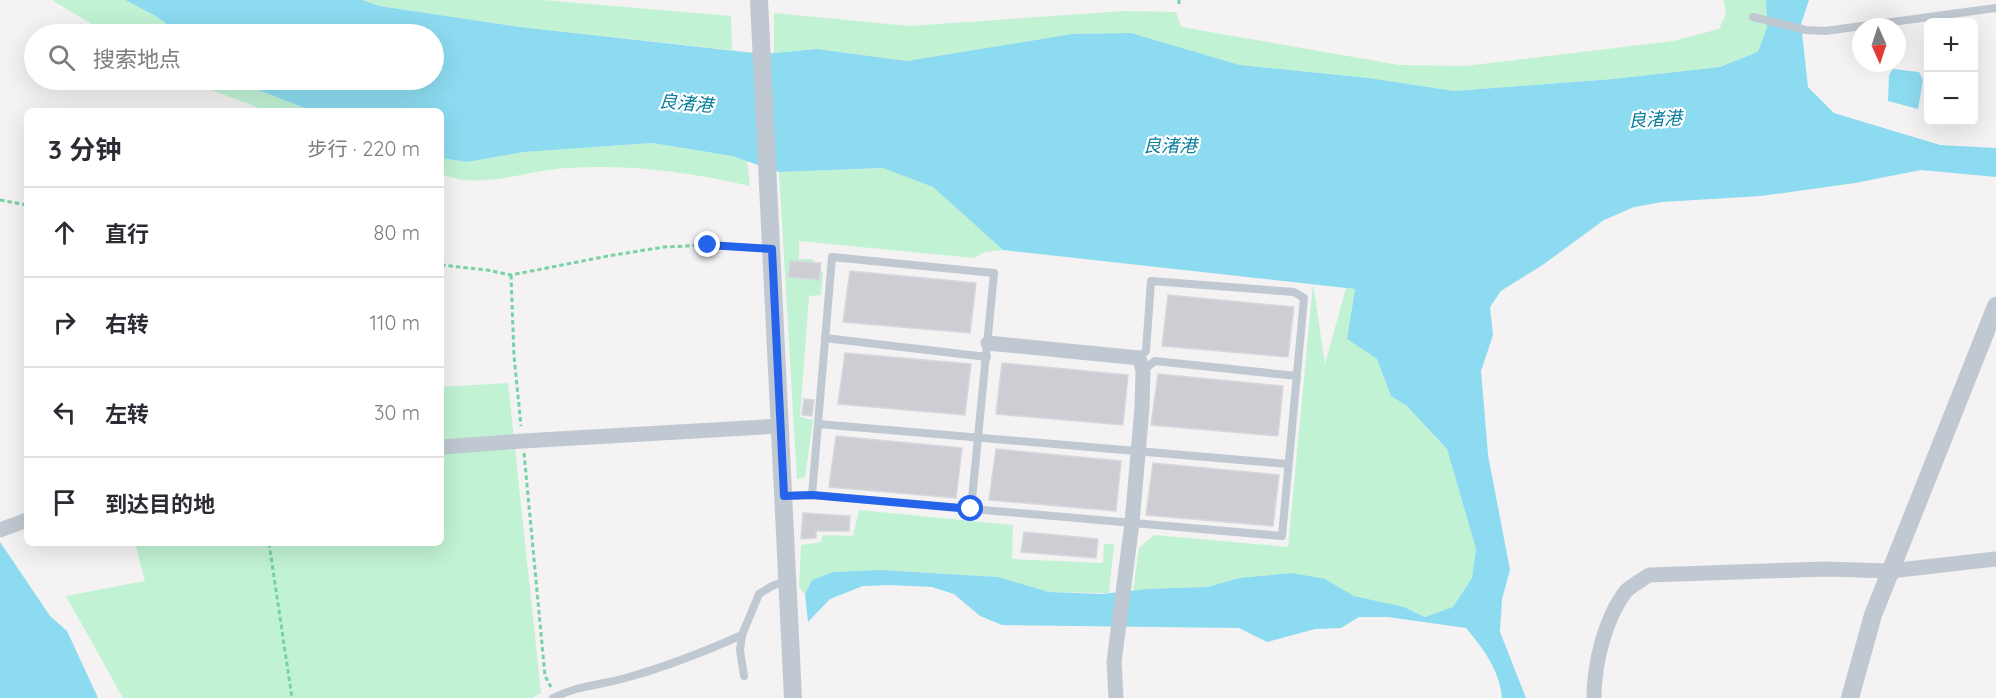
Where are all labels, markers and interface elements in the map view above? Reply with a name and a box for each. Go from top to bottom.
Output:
north arrow [1852,18,1906,72]
map controls [1924,18,1978,126]
button: + [1924,18,1978,72]
search box [24,24,444,90]
icon: search [45,41,78,74]
text: 搜索地点 [93,45,181,73]
button: − [1924,72,1978,126]
water label: 良渚港 [658,89,717,117]
water label: 良渚港 [1627,106,1686,132]
text: 3 分钟 [48,133,121,166]
water label: 良渚港 [1143,134,1200,157]
text: 步行 · 220 m [307,136,420,161]
icon: ahead [48,216,81,249]
text: 直行 [105,220,149,248]
text: 80 m [374,220,420,245]
route end [694,231,720,257]
icon: right [48,306,81,339]
text: 右转 [105,310,149,338]
text: 110 m [370,310,420,335]
icon: left [48,396,81,429]
text: 左转 [105,400,149,428]
text: 30 m [374,400,420,425]
icon: arrive [48,486,81,519]
text: 到达目的地 [105,490,215,518]
route start [957,495,983,521]

